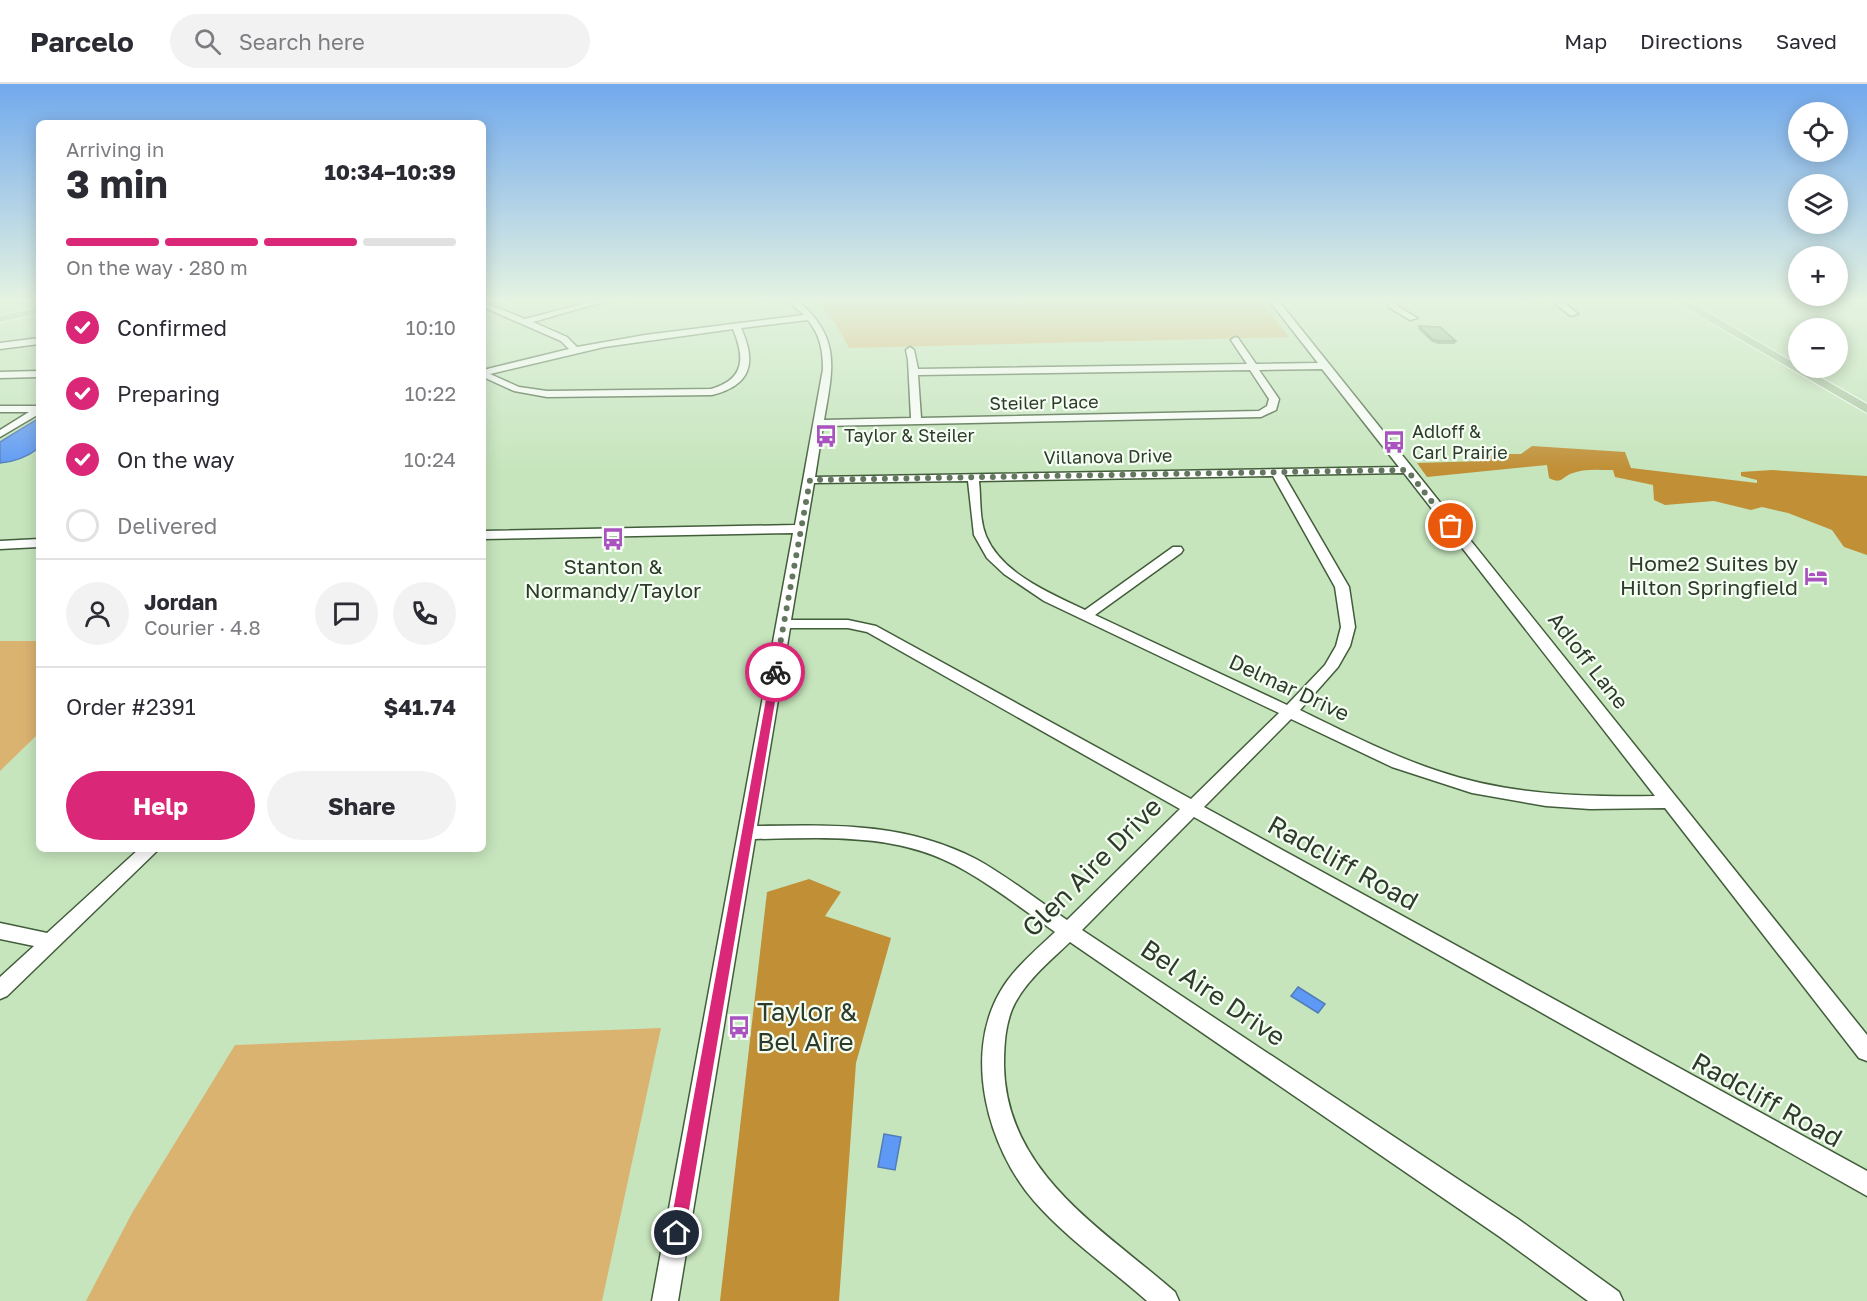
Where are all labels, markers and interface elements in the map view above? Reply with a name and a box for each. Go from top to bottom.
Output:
search box [170,14,590,68]
text: Parcelo [30,25,134,58]
icon: search [191,25,224,58]
text: Search here [239,28,365,55]
text: Map [1564,28,1607,54]
text: Directions [1640,28,1743,54]
text: Saved [1776,28,1837,54]
map controls [1788,102,1848,378]
button: locate [1788,102,1848,162]
text: Arriving in [66,137,164,161]
text: 10:34–10:39 [324,158,456,185]
text: 3 min [66,160,168,207]
button: layers [1788,174,1848,234]
button: + [1788,246,1848,306]
text: On the way · 280 m [66,255,248,279]
icon: check [66,311,99,344]
text: Confirmed [117,314,227,341]
text: 10:10 [406,315,456,339]
button: − [1788,318,1848,378]
icon: check [66,377,99,410]
text: Preparing [117,380,220,407]
text: 10:22 [405,381,456,405]
street label: Steiler Place [989,390,1099,414]
place label: Adloff & Carl Prairie [1412,420,1508,463]
bus stop icon: Taylor & Steiler [813,423,839,449]
place label: Taylor & Steiler [844,424,975,446]
bus stop icon: Adloff & Carl Prairie [1381,429,1407,455]
icon: check [66,443,99,476]
street label: Villanova Drive [1043,444,1173,468]
text: On the way [117,446,235,473]
text: 10:24 [404,447,456,471]
pin [1425,500,1476,551]
icon: bag [1434,509,1467,542]
text: Delivered [117,512,217,539]
bus stop icon: Stanton & Normandy/Taylor [600,526,626,552]
place label: Home2 Suites by Hilton Springfield [1620,550,1798,600]
place label: Stanton & Normandy/Taylor [525,553,701,603]
hotel icon: Home2 Suites by Hilton Springfield [1803,563,1829,589]
button: person [66,582,129,645]
button: chat [315,582,378,645]
button: phone [393,582,456,645]
text: Jordan [144,588,218,615]
street label: Adloff Lane [1543,607,1635,714]
text: Courier · 4.8 [144,615,261,639]
courier [745,642,805,702]
street label: Delmar Drive [1225,648,1354,726]
icon: bike [759,656,792,689]
text: Order #2391 [66,693,196,720]
text: $41.74 [383,693,456,720]
button: Help [66,771,255,840]
button: Share [267,771,456,840]
street label: Glen Aire Drive [1016,791,1168,943]
street label: Radcliff Road [1263,809,1424,917]
street label: Bel Aire Drive [1135,933,1291,1052]
place label: Taylor & Bel Aire [757,996,858,1057]
bus stop icon: Taylor & Bel Aire [726,1014,752,1040]
street label: Radcliff Road [1687,1046,1848,1154]
pin [651,1207,702,1258]
icon: home [660,1216,693,1249]

